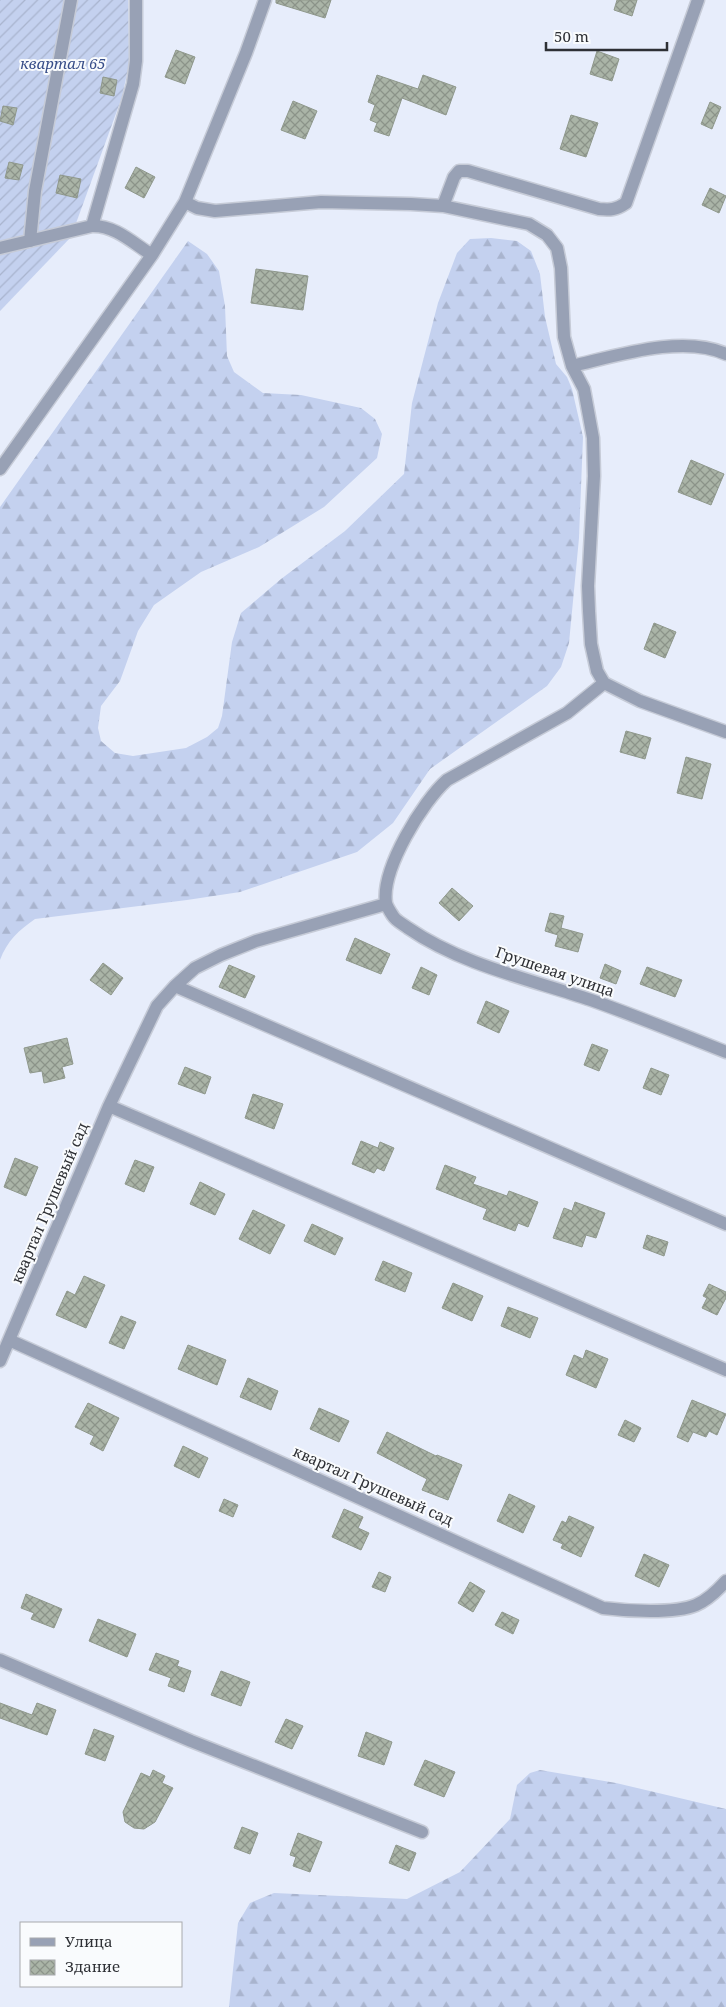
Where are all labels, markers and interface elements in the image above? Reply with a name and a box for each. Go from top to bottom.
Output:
scale bar [546,20,667,52]
text: 50 m [554,26,589,46]
park label: квартал 65 [20,53,106,73]
street label: Грушевая улица [493,941,617,1001]
street label: квартал Грушевый сад [6,1119,92,1286]
street label: квартал Грушевый сад [290,1441,457,1529]
legend [20,1922,182,1987]
text: Улица [65,1931,113,1951]
text: Здание [65,1956,120,1976]

